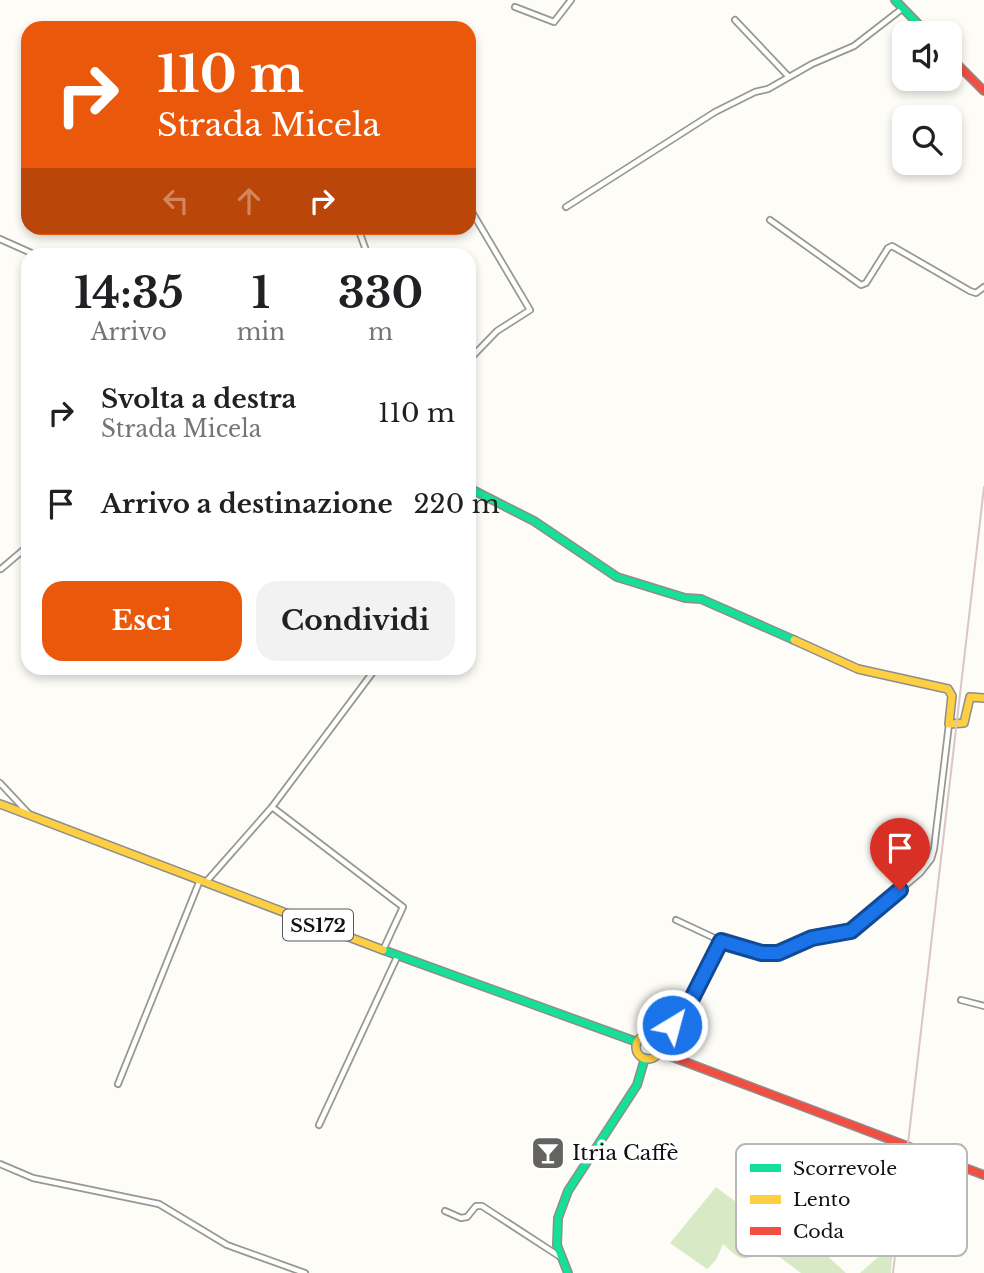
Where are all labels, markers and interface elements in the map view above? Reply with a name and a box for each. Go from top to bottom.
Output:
map controls [892,21,962,175]
button: sound [892,21,962,91]
text: 110 m [157,44,304,105]
icon: right [42,49,133,140]
text: Strada Micela [157,105,380,145]
button: search [892,105,962,175]
icon: left [157,182,195,220]
icon: ahead [230,182,268,220]
icon: right [303,182,341,220]
text: 14:35 [74,267,184,319]
text: 1 [252,267,270,319]
text: 330 [338,267,423,319]
text: Arrivo [91,318,167,346]
text: min [237,318,285,346]
text: m [368,318,393,346]
text: Svolta a destra [101,383,297,415]
icon: right [42,394,80,432]
text: 110 m [378,397,455,429]
text: Strada Micela [101,415,261,443]
icon: arrive [42,485,80,523]
text: Arrivo a destinazione [101,488,393,520]
text: 220 m [414,488,500,520]
button: Esci [42,581,242,661]
button: Condividi [256,581,455,661]
pin [870,818,930,890]
icon: arrive [881,829,919,867]
road number: SS172 [283,909,353,940]
position arrow [635,988,709,1062]
bar icon: Itria Caffè [529,1134,567,1172]
place label: Itria Caffè [572,1140,679,1166]
legend [736,1144,967,1256]
text: Scorrevole [793,1157,897,1180]
text: Lento [793,1188,850,1211]
text: Coda [793,1220,844,1243]

